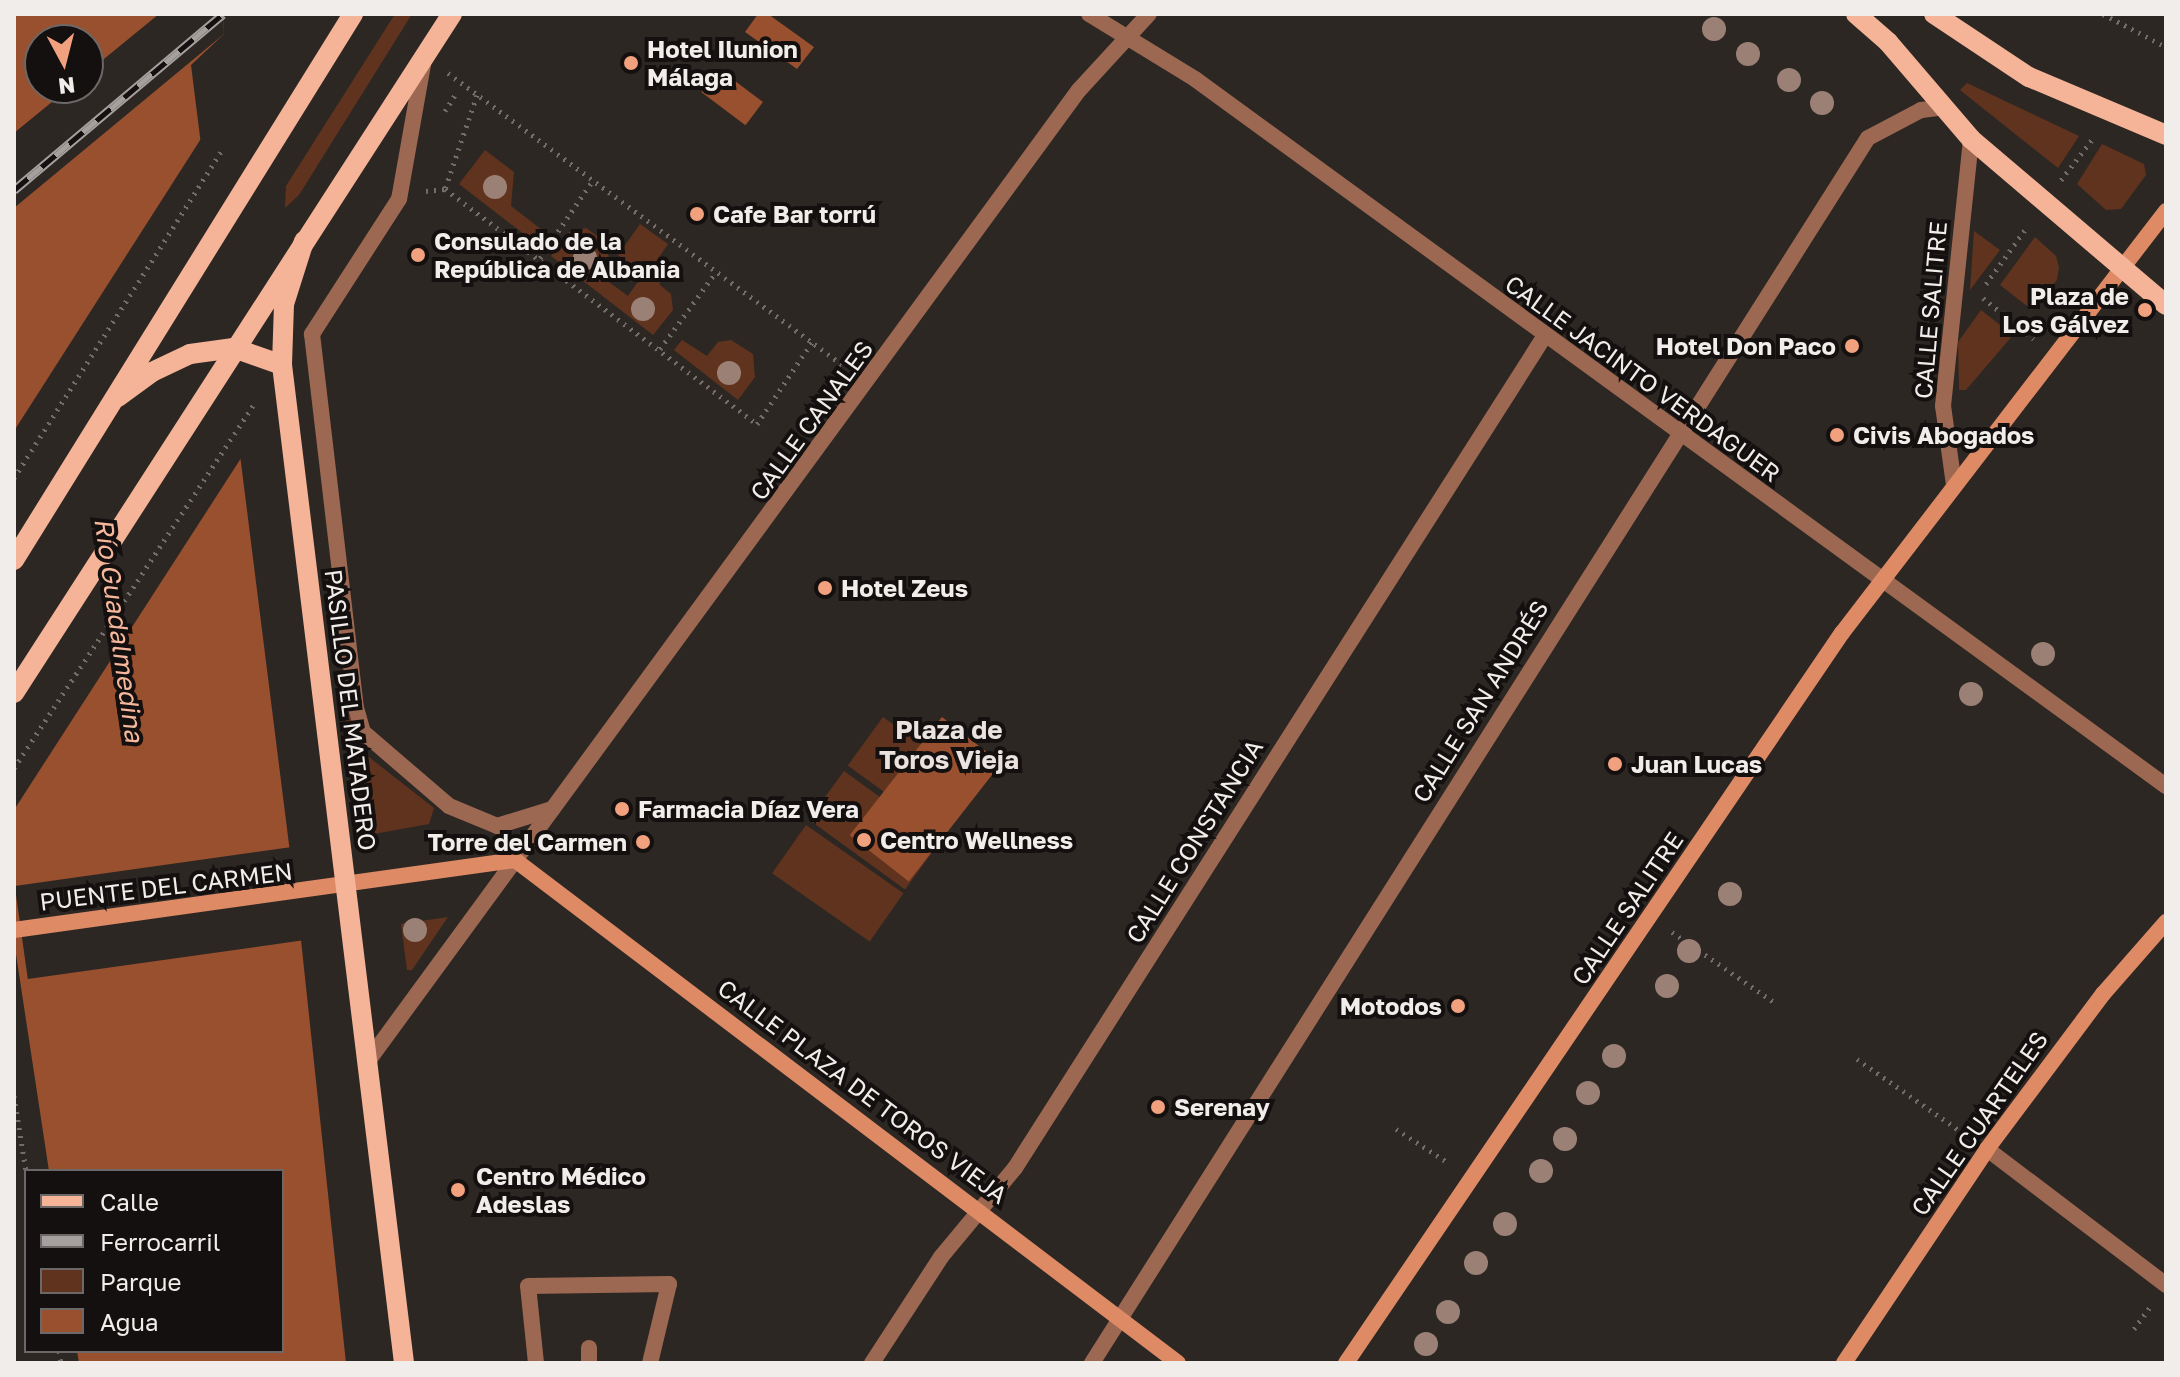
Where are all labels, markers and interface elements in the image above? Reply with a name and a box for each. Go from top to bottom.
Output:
north arrow [24,24,104,104]
place label: Hotel Ilunion Málaga [647,35,798,91]
marker: Hotel Ilunion Málaga [622,54,640,72]
text: N [57,72,77,101]
place label: Cafe Bar torrú [713,200,876,228]
marker: Cafe Bar torrú [688,205,706,223]
street label: CALLE SALITRE [1908,220,1952,400]
place label: Consulado de la República de Albania [434,227,680,283]
marker: Consulado de la República de Albania [409,246,427,264]
street label: CALLE JACINTO VERDAGUER [1500,269,1786,487]
place label: Plaza de Los Gálvez [2002,282,2129,338]
marker: Plaza de Los Gálvez [2136,301,2154,319]
place label: Hotel Don Paco [1656,332,1836,360]
street label: CALLE CANALES [744,335,878,505]
marker: Hotel Don Paco [1843,337,1861,355]
place label: Civis Abogados [1853,421,2035,449]
marker: Civis Abogados [1828,426,1846,444]
water label: Río Guadalmedina [88,516,150,744]
street label: PASILLO DEL MATADERO [319,568,383,852]
place label: Hotel Zeus [841,574,968,602]
marker: Hotel Zeus [816,579,834,597]
street label: CALLE SAN ANDRÉS [1406,595,1554,807]
district label: Plaza de Toros Vieja [879,714,1019,776]
street label: CALLE CONSTANCIA [1120,734,1268,948]
place label: Juan Lucas [1631,750,1762,778]
marker: Juan Lucas [1606,755,1624,773]
place label: Farmacia Díaz Vera [638,795,859,823]
marker: Farmacia Díaz Vera [613,800,631,818]
place label: Centro Wellness [880,826,1073,854]
street label: CALLE SALITRE [1565,826,1689,990]
place label: Torre del Carmen [427,828,627,856]
marker: Centro Wellness [855,831,873,849]
marker: Torre del Carmen [634,833,652,851]
street label: PUENTE DEL CARMEN [38,856,294,916]
street label: CALLE PLAZA DE TOROS VIEJA [713,973,1013,1209]
place label: Motodos [1340,992,1442,1020]
marker: Motodos [1449,997,1467,1015]
street label: CALLE CUARTELES [1905,1025,2053,1221]
place label: Serenay [1174,1093,1270,1121]
marker: Serenay [1149,1098,1167,1116]
place label: Centro Médico Adeslas [476,1162,646,1218]
legend [24,1169,284,1353]
marker: Centro Médico Adeslas [447,1179,469,1201]
text: Calle [100,1187,159,1216]
text: Ferrocarril [100,1227,220,1256]
text: Parque [100,1267,181,1296]
text: Agua [100,1307,159,1336]

